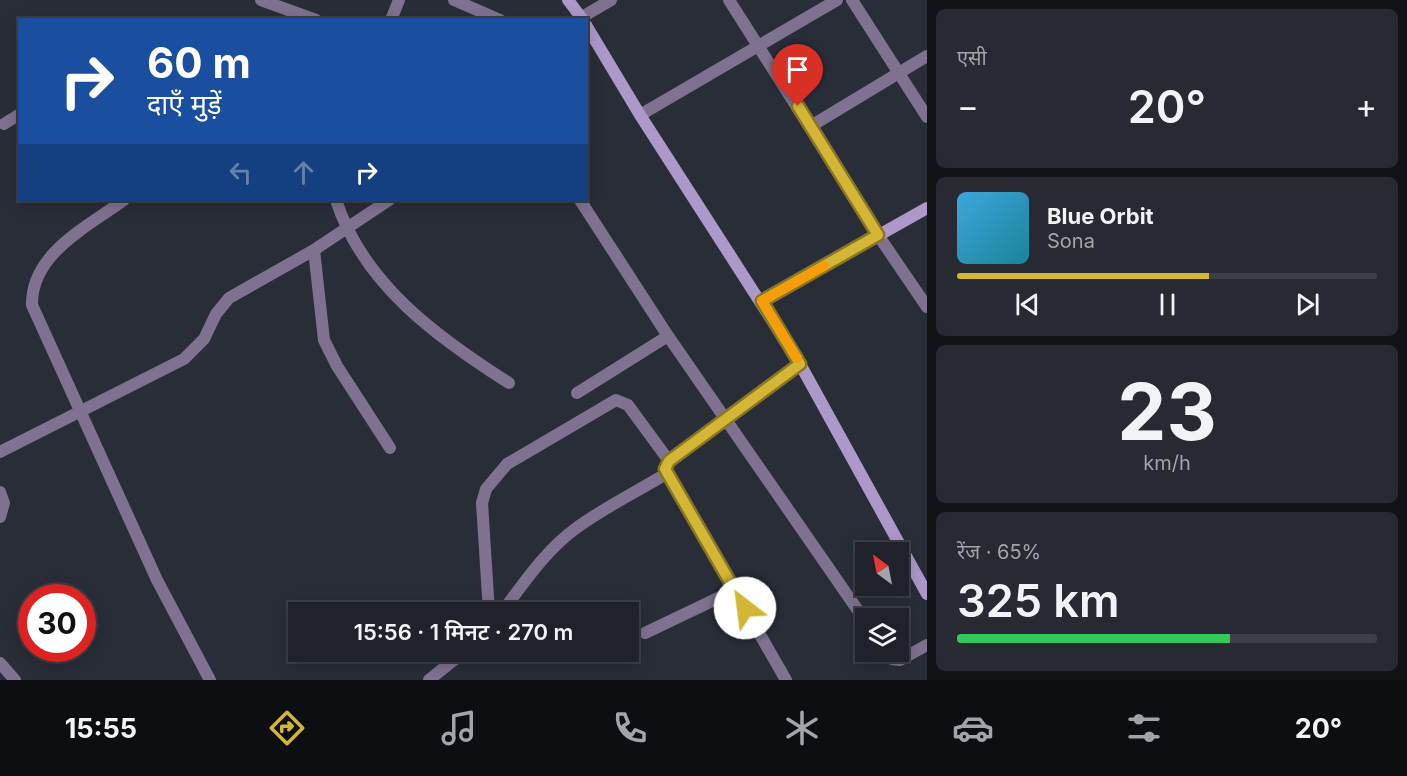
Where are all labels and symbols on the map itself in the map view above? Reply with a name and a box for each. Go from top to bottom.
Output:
pin [772,44,823,106]
north arrow [855,542,909,596]
position arrow [713,576,777,640]
speed limit sign: 30 [18,584,96,662]

